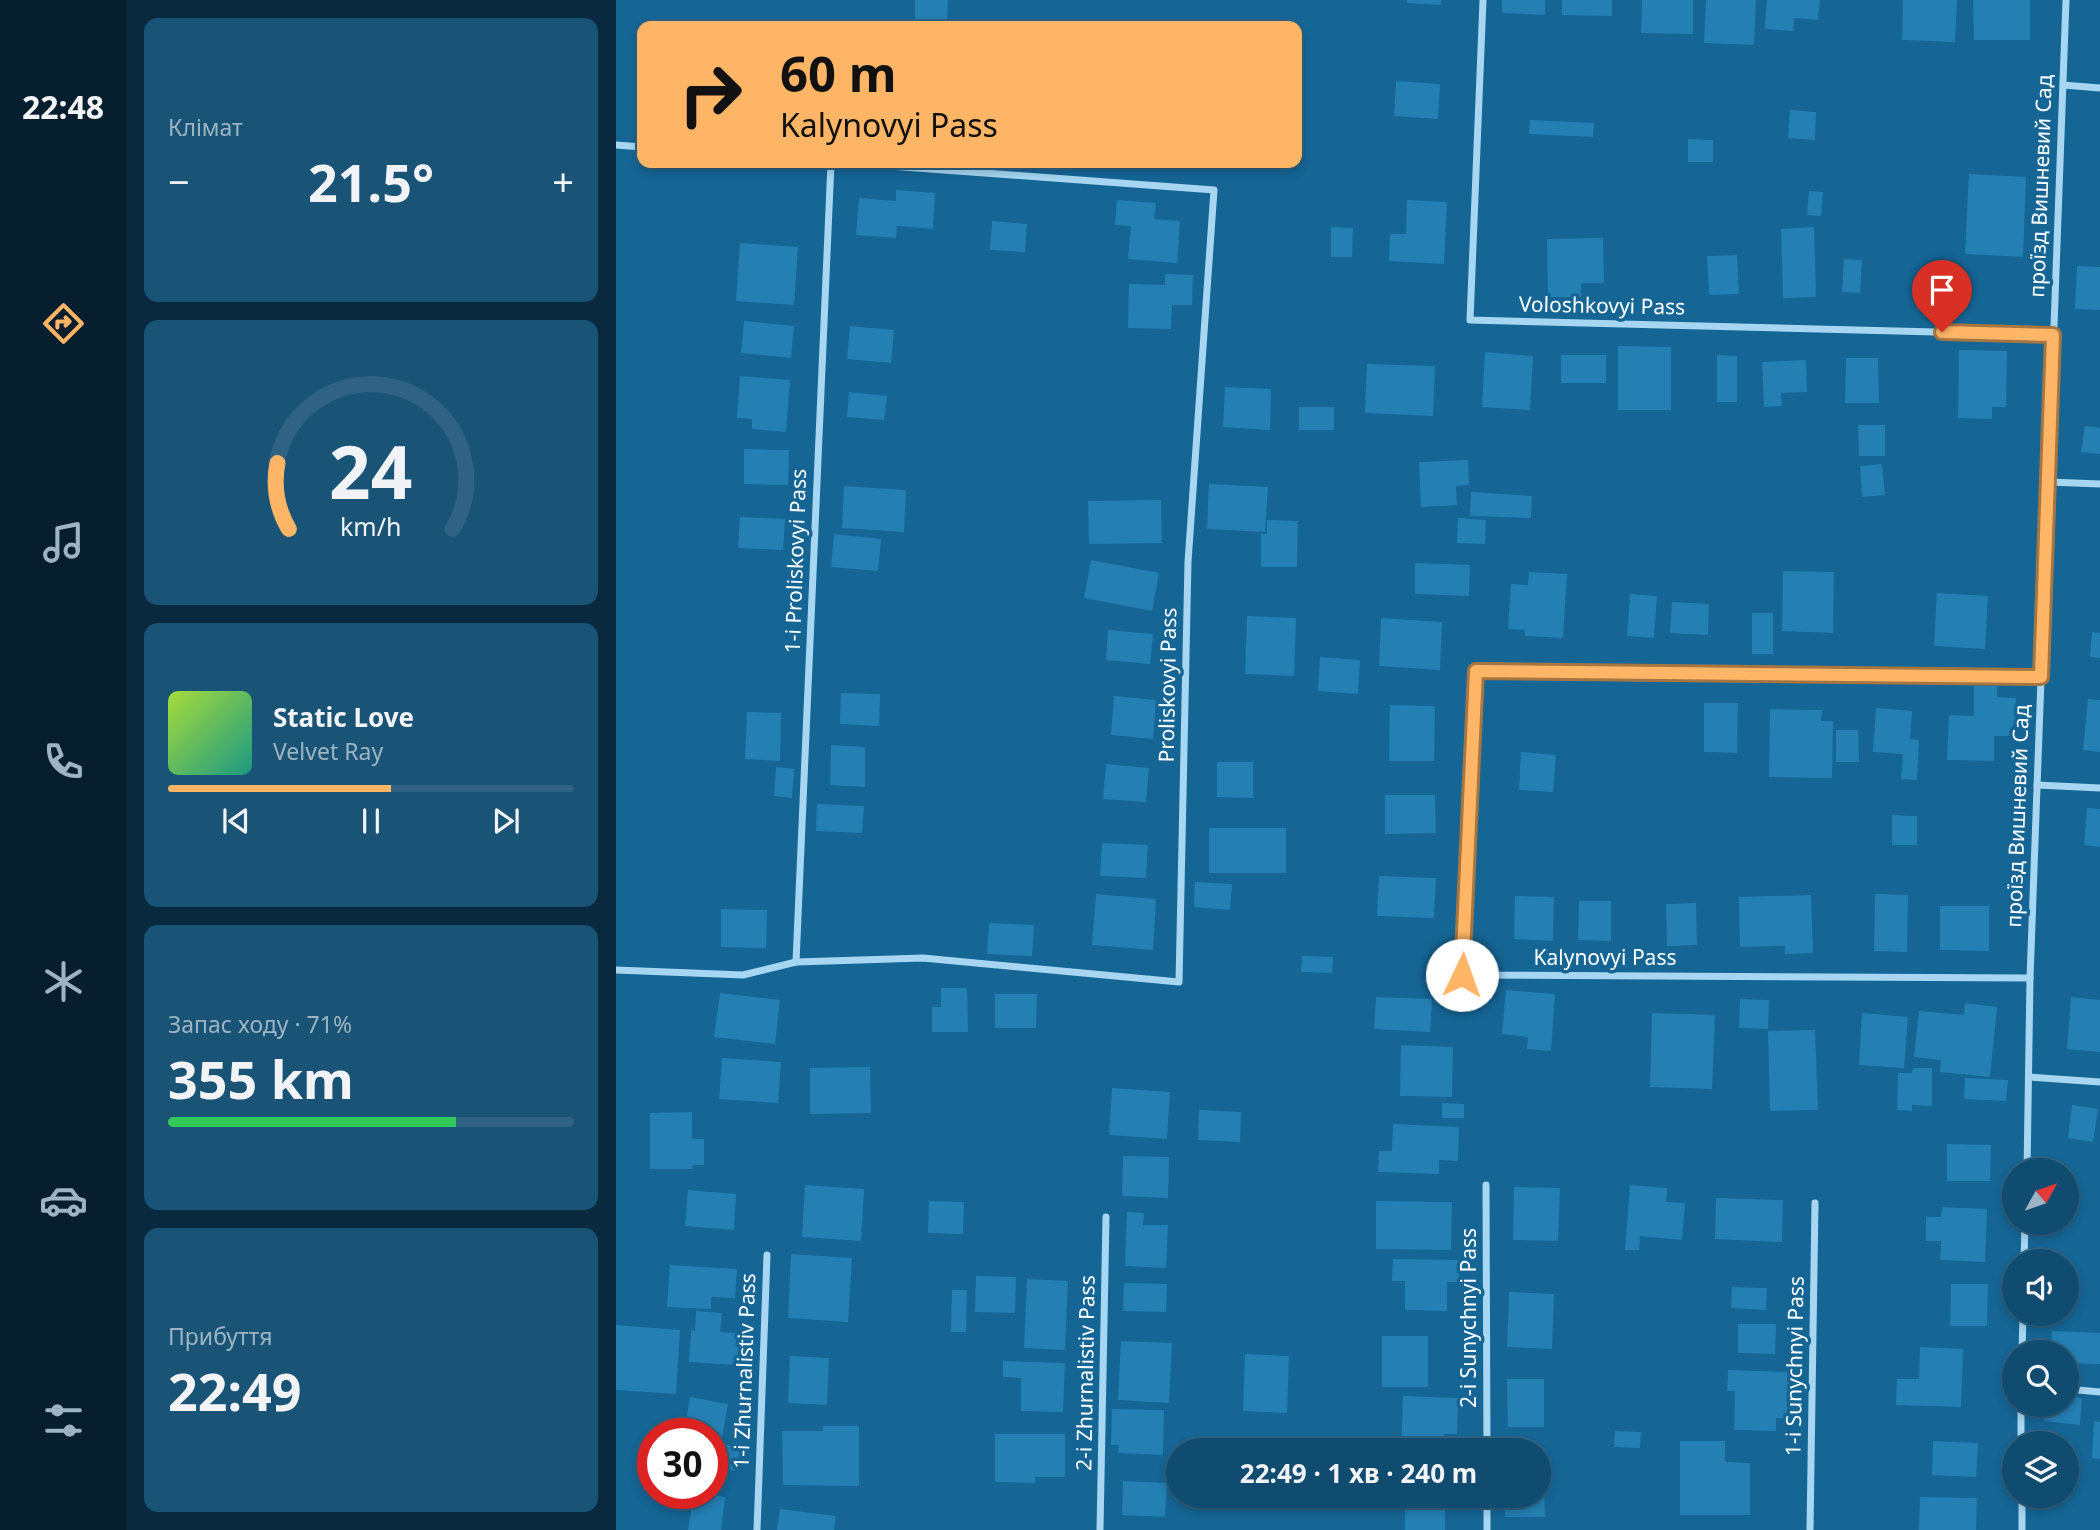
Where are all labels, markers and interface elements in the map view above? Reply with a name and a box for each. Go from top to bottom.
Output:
text: 60 m [780,40,897,106]
icon: right [665,49,756,140]
street label: проїзд Вишневий Сад [2022,74,2058,298]
text: 22:48 [22,85,104,128]
text: Kalynovyi Pass [780,103,998,146]
text: Клімат [168,111,243,143]
text: 21.5° [308,146,434,217]
text: − [168,155,190,207]
text: + [552,155,574,207]
pin [1912,260,1972,332]
icon: arrive [1923,271,1961,309]
street label: Voloshkovyi Pass [1519,290,1685,320]
icon: directions [39,299,88,348]
text: 24 [329,421,413,520]
street label: 1-i Proliskovyi Pass [778,468,812,654]
text: km/h [340,508,402,542]
icon: music [39,518,88,567]
street label: Proliskovyi Pass [1152,607,1182,763]
text: Static Love [273,699,414,735]
street label: проїзд Вишневий Сад [1999,704,2035,928]
text: Velvet Ray [273,735,383,767]
icon: phone [39,737,88,786]
icon: previous [217,802,255,840]
icon: pause [352,802,390,840]
icon: next [487,802,525,840]
position arrow [1425,938,1499,1012]
street label: Kalynovyi Pass [1533,943,1677,971]
icon: climate [39,957,88,1006]
text: Запас ходу · 71% [168,1008,352,1040]
text: 355 km [168,1043,354,1114]
north arrow [2002,1158,2079,1236]
map controls [2002,1158,2079,1508]
icon: car [39,1176,88,1225]
street label: 2-i Sunychnyi Pass [1454,1228,1482,1408]
button: sound [2002,1249,2079,1326]
street label: 1-i Zhurnalistiv Pass [727,1273,761,1469]
street label: 2-i Zhurnalistiv Pass [1069,1275,1101,1471]
street label: 1-i Sunychnyi Pass [1778,1276,1810,1456]
text: Прибуття [168,1320,273,1352]
button: search [2002,1340,2079,1417]
text: 22:49 [168,1355,302,1426]
icon: filters [39,1396,88,1445]
speed limit sign: 30 [637,1418,728,1509]
button: layers [2002,1431,2079,1508]
text: 22:49 · 1 хв · 240 m [1240,1455,1477,1491]

